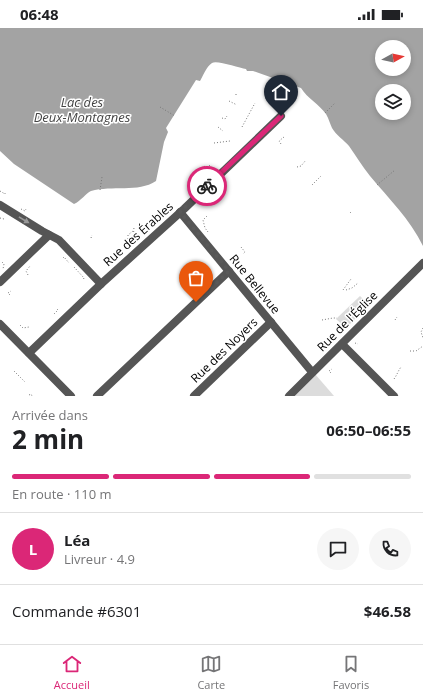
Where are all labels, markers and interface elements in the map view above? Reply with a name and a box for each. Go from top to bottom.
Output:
text: 06:48 [20,4,59,24]
north arrow [375,40,411,76]
map controls [375,40,411,120]
pin [264,75,298,116]
icon: home [270,81,292,103]
button: layers [375,84,411,120]
water label: Lac des Deux-Montagnes [34,93,131,126]
courier [187,166,227,206]
icon: bike [196,175,218,197]
street label: Rue des Érables [99,198,177,270]
one-way arrow [18,217,30,224]
street label: Rue Bellevue [226,251,284,318]
pin [179,261,213,302]
icon: bag [185,267,207,289]
street label: Rue de l'Église [313,287,381,355]
street label: Rue des Noyers [187,313,261,386]
text: Arrivée dans [12,406,88,424]
text: 06:50–06:55 [326,420,411,440]
text: 2 min [12,421,84,457]
text: En route · 110 m [12,485,112,503]
button: chat [317,528,359,570]
button: phone [369,528,411,570]
text: Léa [64,530,90,550]
text: L [29,539,37,559]
text: Livreur · 4.9 [64,550,135,568]
text: Commande #6301 [12,601,141,621]
text: $46.58 [364,601,411,621]
tab: Accueil [54,653,90,692]
tab: Carte [197,653,225,692]
tab: Favoris [333,653,369,692]

